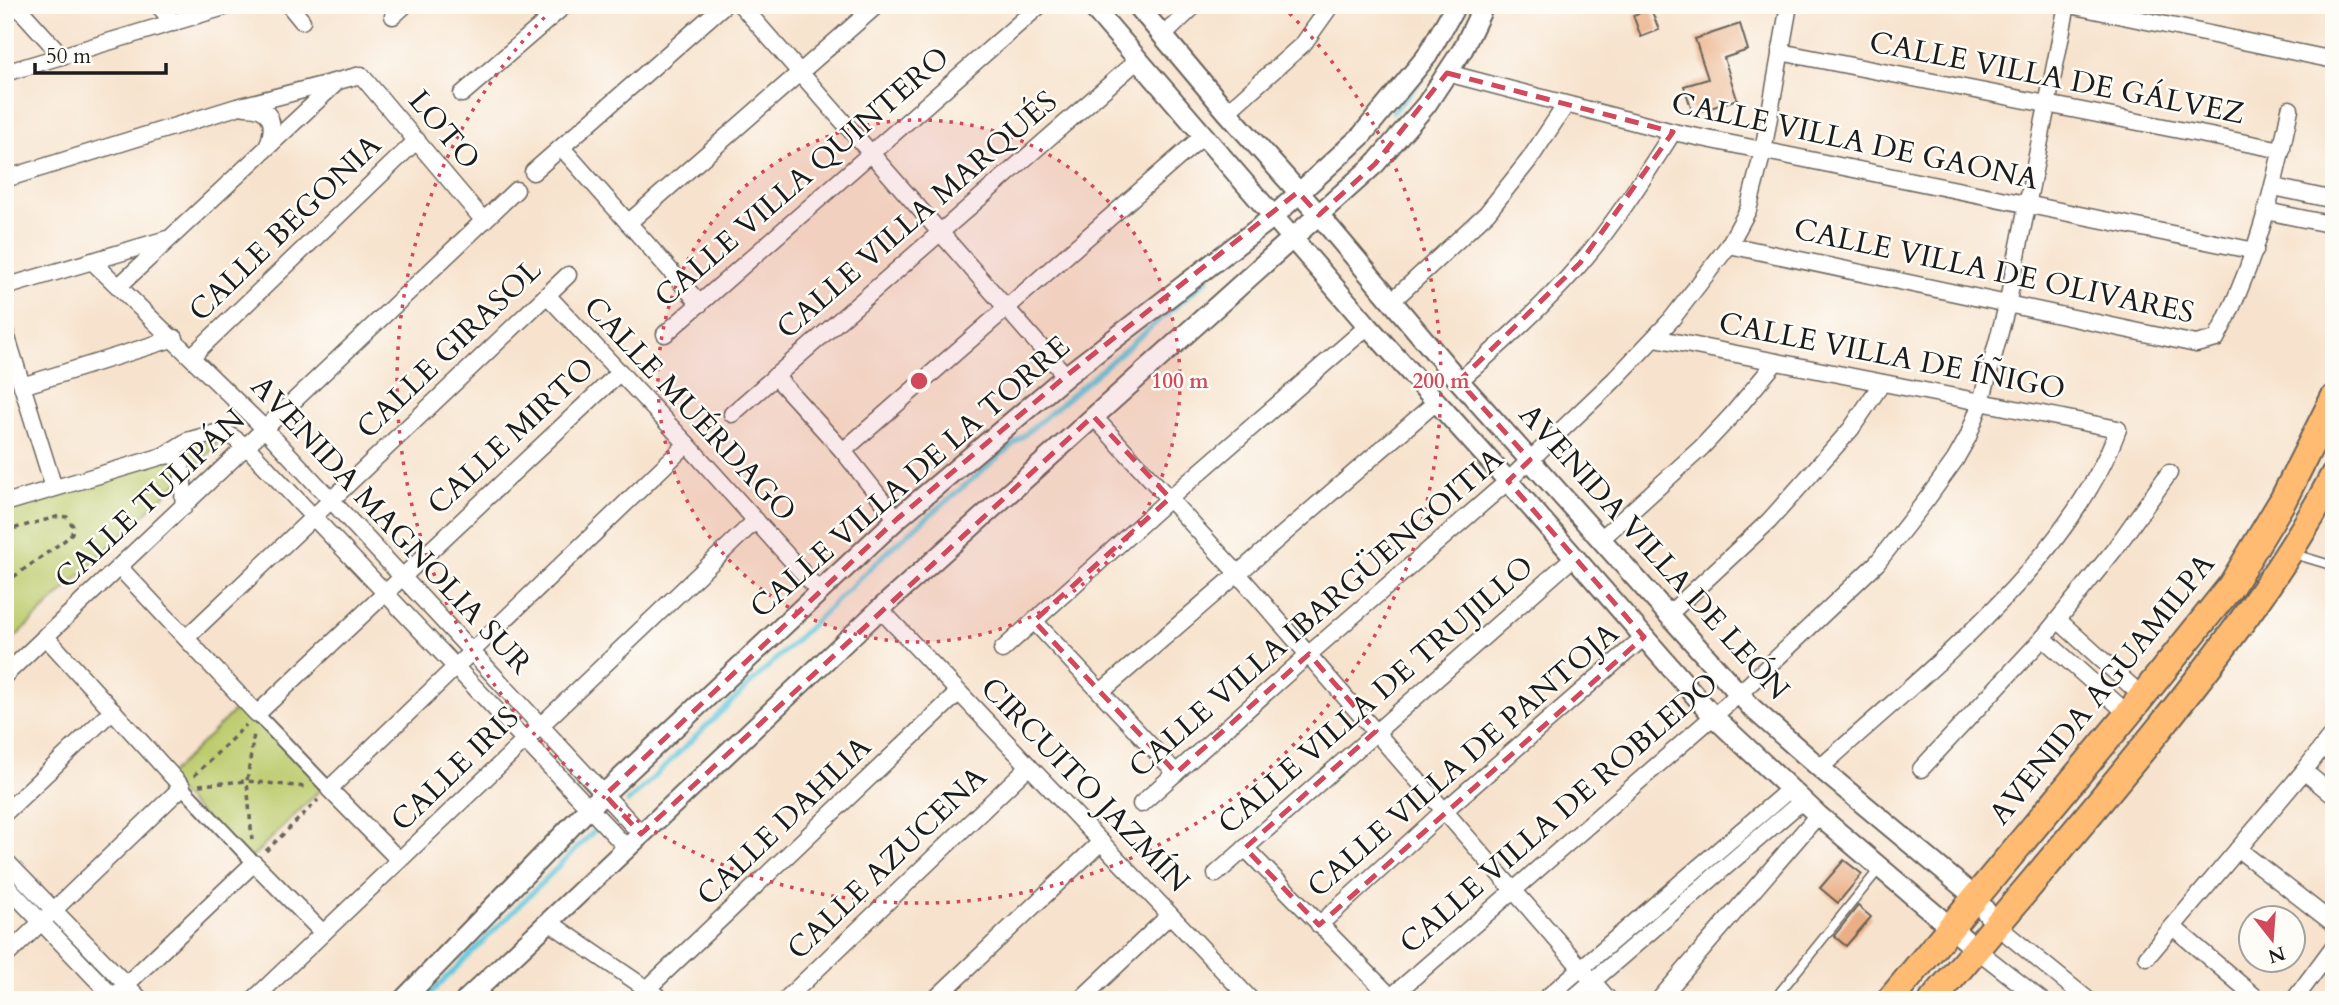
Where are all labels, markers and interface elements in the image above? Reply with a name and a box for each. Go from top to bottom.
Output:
street label: CALLE VILLA DE GÁLVEZ [1866,22,2248,134]
scale bar [35,32,166,76]
street label: CALLE VILLA QUINTERO [646,37,958,317]
text: 50 m [46,42,91,71]
street label: LOTO [399,82,489,178]
street label: CALLE VILLA MARQUÉS [768,82,1066,348]
street label: CALLE VILLA DE GAONA [1668,82,2043,200]
street label: CALLE BEGONIA [180,125,391,331]
street label: CALLE VILLA DE OLIVARES [1790,209,2198,333]
street label: CALLE GIRASOL [348,249,551,448]
street label: CALLE MUÉRDAGO [575,287,805,531]
street label: CALLE VILLA DE ÍÑIGO [1715,302,2069,410]
street label: CALLE VILLA DE LA TORRE [741,326,1079,628]
street label: CALLE MIRTO [419,348,603,524]
street label: AVENIDA MAGNOLIA SUR [241,367,541,683]
text: 100 m [1151,367,1209,396]
text: 200 m [1412,367,1470,396]
centre of rings [907,369,931,393]
street label: AVENIDA VILLA DE LEÓN [1510,395,1799,709]
street label: CALLE TULIPÁN [46,400,254,598]
street label: CALLE VILLA IBARGÜENGOITIA [1120,438,1512,787]
street label: AVENIDA AGUAMILPA [1980,544,2225,833]
street label: CALLE VILLA DE TRUJILLO [1209,546,1543,844]
street label: CALLE VILLA DE PANTOJA [1299,613,1628,907]
street label: CALLE VILLA DE ROBLEDO [1391,663,1727,963]
street label: CIRCUITO JAZMÍN [971,668,1199,902]
street label: CALLE IRIS [382,697,528,841]
street label: CALLE DAHLIA [688,727,881,915]
street label: CALLE AZUCENA [778,757,996,969]
north arrow [2238,904,2308,974]
text: N [2265,939,2288,969]

